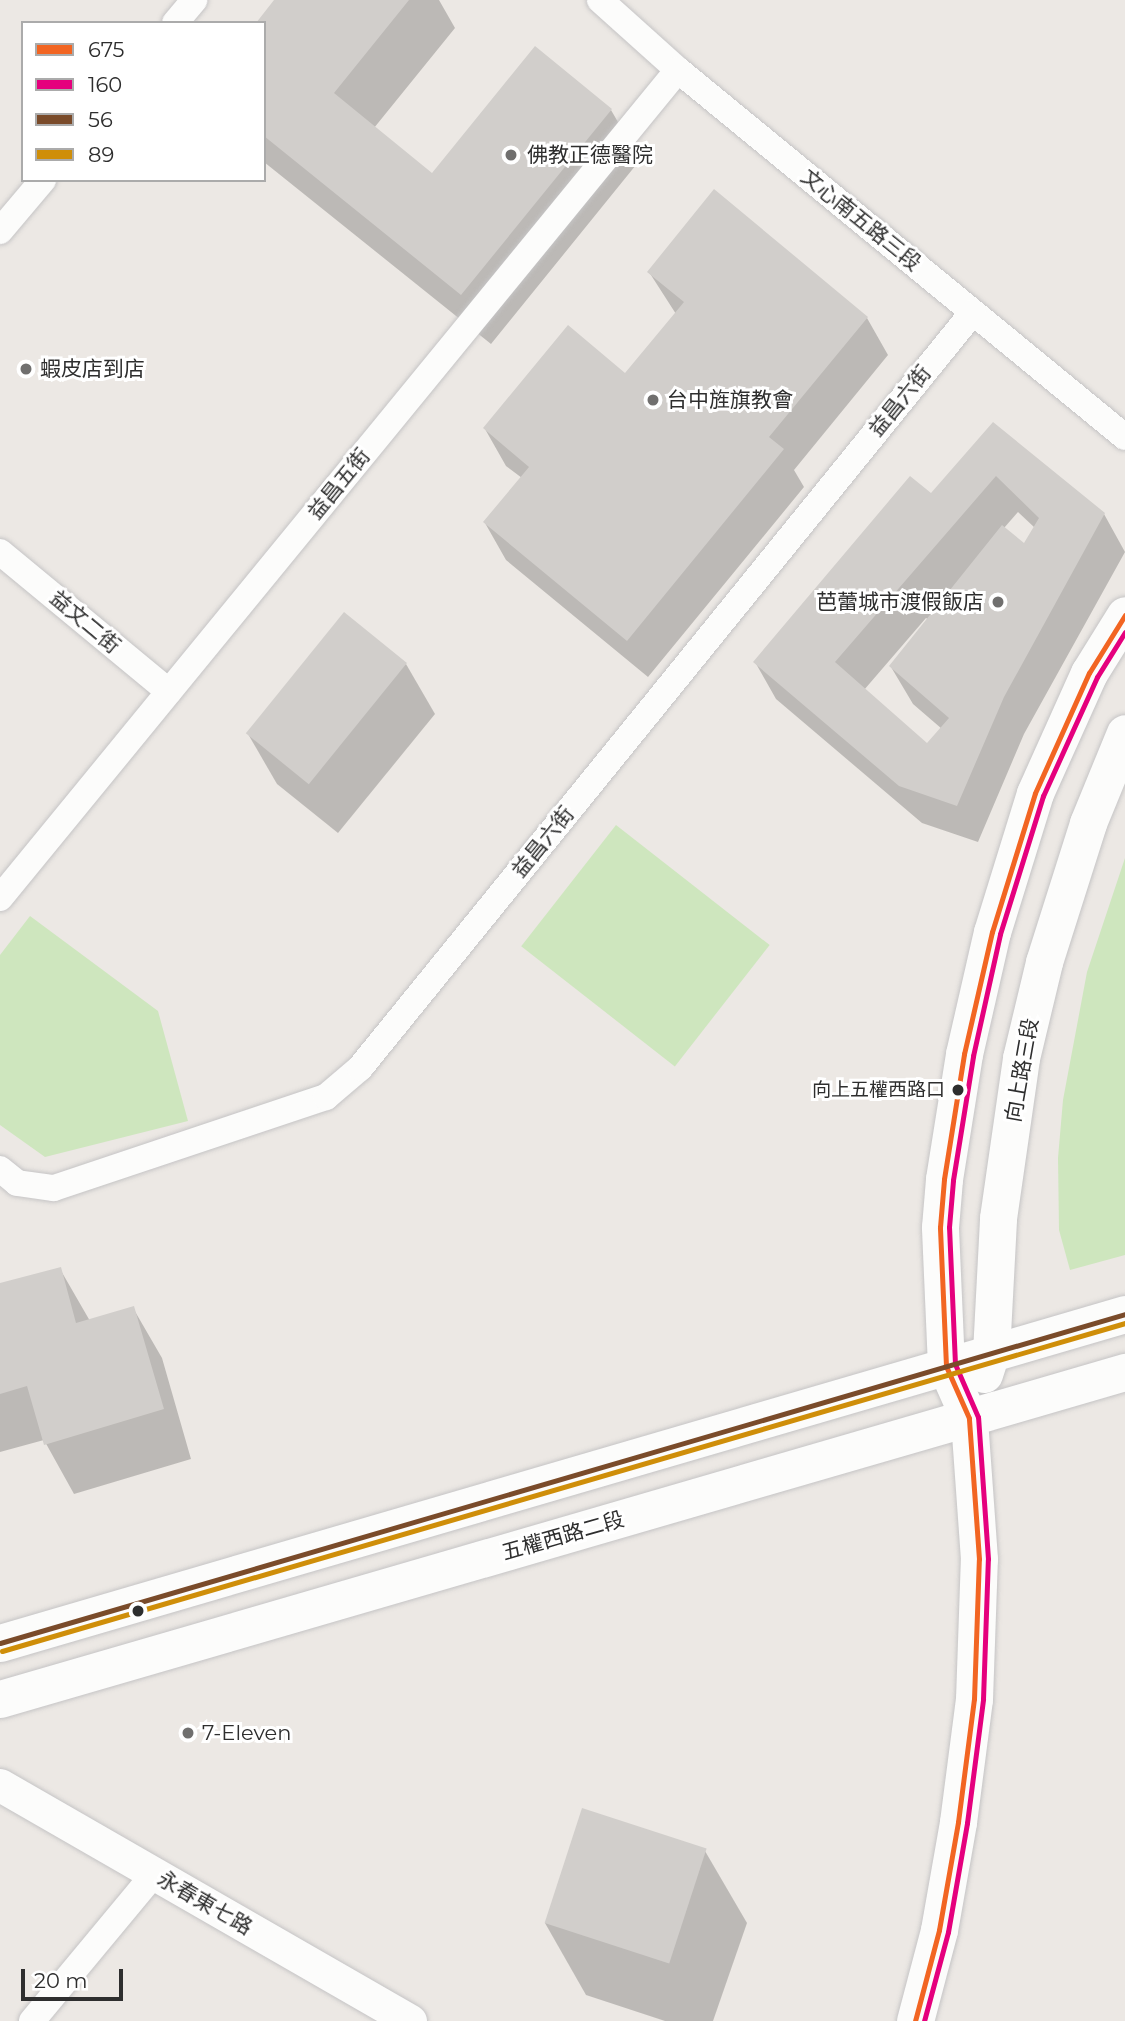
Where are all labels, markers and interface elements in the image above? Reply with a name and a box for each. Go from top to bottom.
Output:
legend [21,21,266,182]
text: 675 [88,37,125,62]
text: 160 [88,72,122,97]
text: 56 [88,107,113,132]
text: 89 [88,142,114,167]
place label: 佛教正德醫院 [527,142,653,168]
marker: 佛教正德醫院 [501,145,521,165]
street label: 文心南五路三段 [796,164,926,276]
place label: 蝦皮店到店 [40,356,145,382]
street label: 益昌六街 [864,360,936,442]
marker: 蝦皮店到店 [18,361,34,377]
place label: 台中旌旗教會 [667,387,793,413]
marker: 台中旌旗教會 [645,392,661,408]
street label: 益昌五街 [303,443,375,525]
street label: 益文二街 [45,585,125,659]
place label: 芭蕾城市渡假飯店 [816,589,984,615]
marker: 芭蕾城市渡假飯店 [990,594,1006,610]
street label: 益昌六街 [507,801,579,883]
street label: 向上路三段 [1000,1016,1044,1124]
place label: 向上五權西路口 [812,1079,945,1101]
marker: 向上五權西路口 [951,1083,965,1097]
street label: 五權西路二段 [499,1507,627,1565]
unlabelled marker [131,1604,145,1618]
place label: 7-Eleven [202,1720,291,1746]
marker: 7-Eleven [180,1725,196,1741]
street label: 永春東七路 [153,1866,257,1940]
scale bar [24,1954,126,1998]
text: 20 m [34,1968,88,1993]

